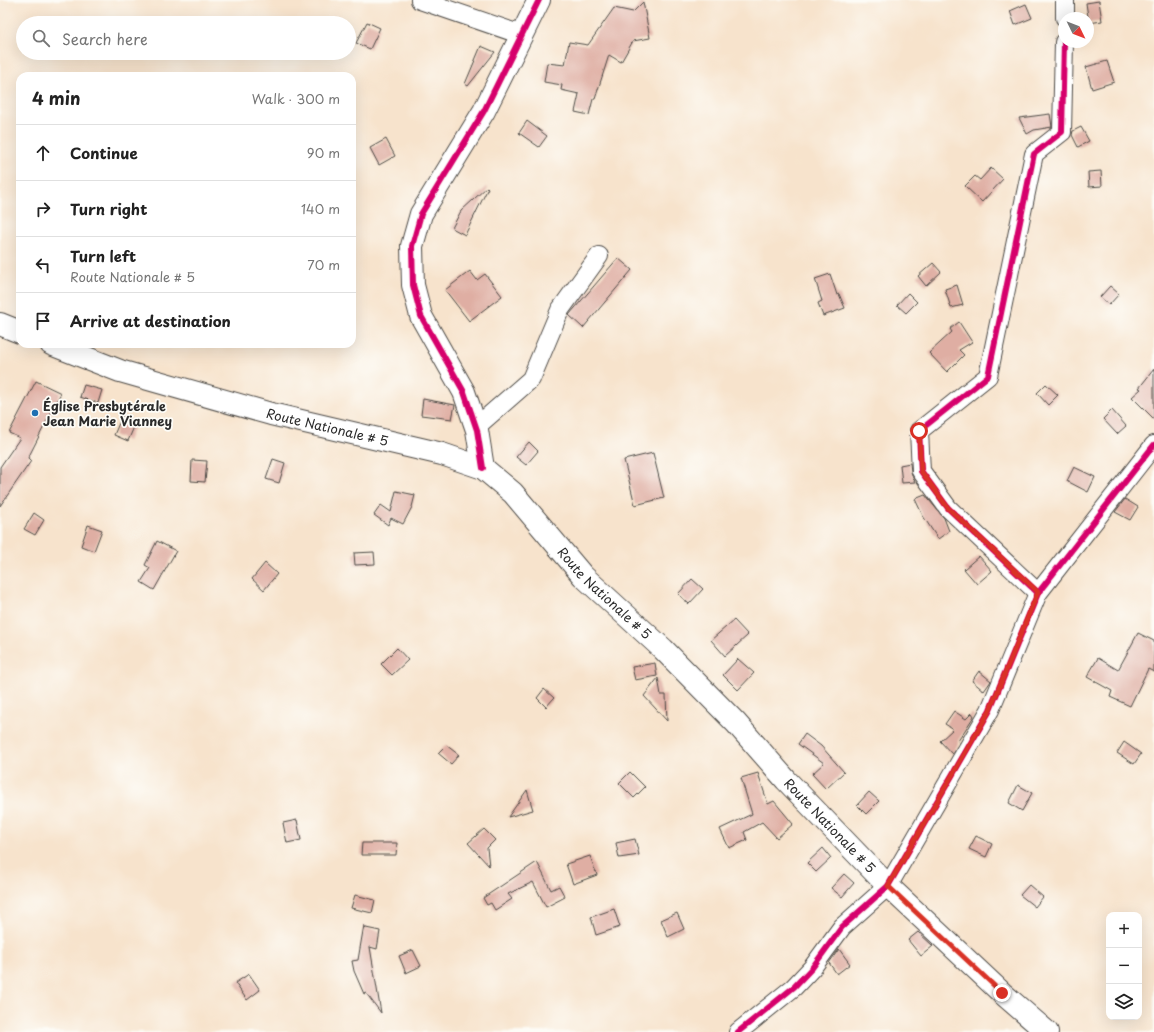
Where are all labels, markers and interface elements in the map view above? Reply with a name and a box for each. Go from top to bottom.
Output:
north arrow [1058,12,1094,48]
search box [16,16,356,60]
icon: search [30,27,52,49]
text: Search here [62,27,148,50]
text: 4 min [32,85,80,111]
text: Walk · 300 m [252,89,340,108]
text: Continue [70,141,138,164]
icon: ahead [32,142,54,164]
text: 90 m [307,143,340,162]
text: Turn right [70,197,147,220]
icon: right [32,198,54,220]
text: 140 m [301,199,340,218]
text: Turn left [70,244,136,267]
icon: left [32,254,54,276]
text: 70 m [307,255,340,274]
text: Route Nationale # 5 [70,267,195,286]
text: Arrive at destination [70,309,231,332]
icon: arrive [32,310,54,332]
place label: Église Presbytérale Jean Marie Vianney [43,396,172,430]
street label: Route Nationale # 5 [264,403,391,450]
marker: Église Presbytérale Jean Marie Vianney [30,408,40,418]
route start [910,422,928,440]
street label: Route Nationale # 5 [553,543,656,643]
street label: Route Nationale # 5 [780,774,880,877]
map controls [1106,912,1142,1020]
button: + [1106,912,1142,948]
button: − [1106,948,1142,984]
route end [993,984,1011,1002]
button: layers [1106,984,1142,1020]

